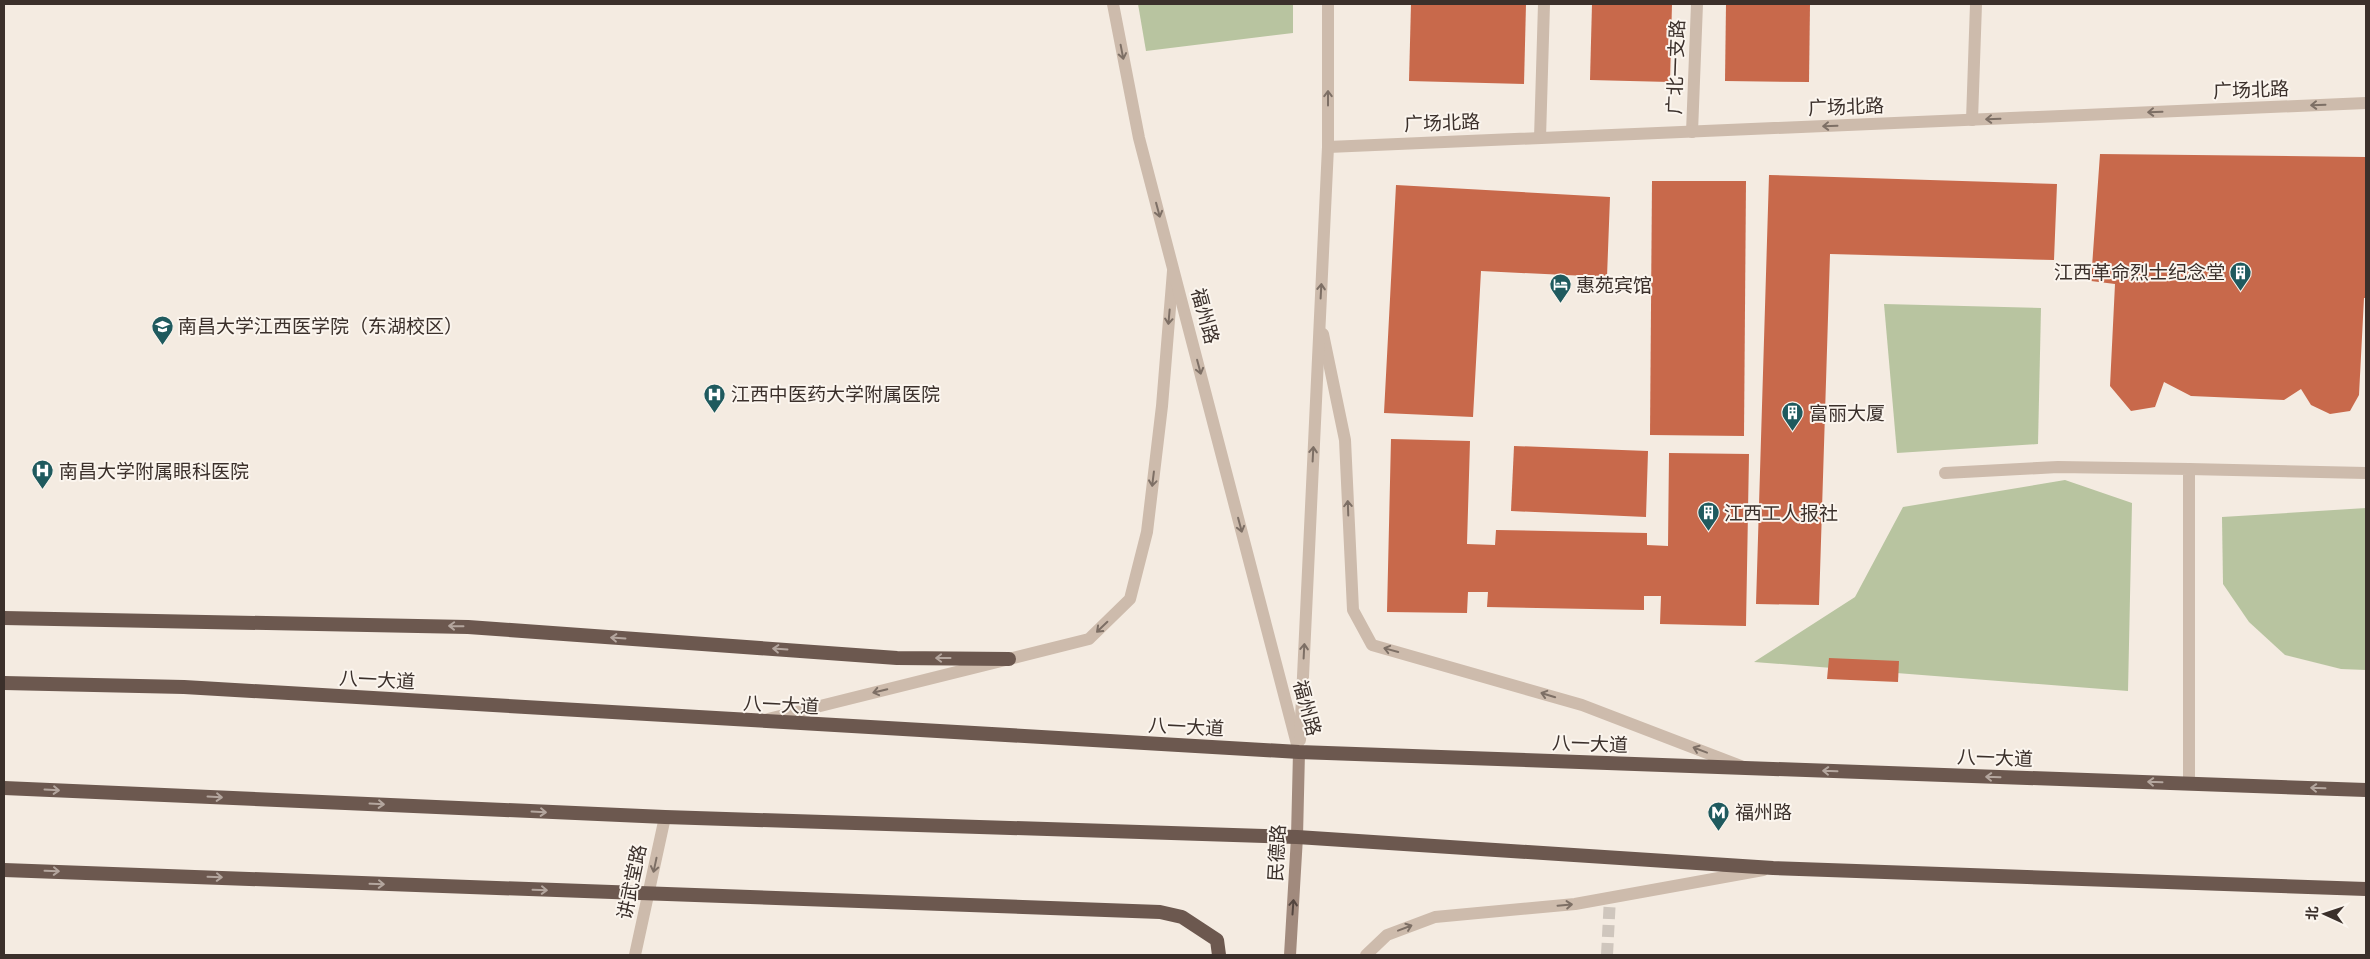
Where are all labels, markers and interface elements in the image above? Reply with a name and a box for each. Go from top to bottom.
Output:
street label: 广北一支路 [1663,19,1689,115]
one-way arrow [1118,43,1128,59]
street label: 广场北路 [2213,77,2289,103]
one-way arrow [1323,90,1333,106]
street label: 广场北路 [1808,94,1884,120]
one-way arrow [2310,101,2326,110]
one-way arrow [2147,108,2163,117]
street label: 广场北路 [1404,110,1480,136]
one-way arrow [1985,115,2001,124]
one-way arrow [1823,121,1839,131]
one-way arrow [1154,202,1163,218]
building icon: 江西革命烈士纪念堂 [2229,260,2253,291]
place label: 江西革命烈士纪念堂 [2054,261,2225,284]
hotel icon: 惠苑宾馆 [1548,273,1572,304]
place label: 惠苑宾馆 [1576,274,1652,297]
one-way arrow [1316,284,1325,300]
street label: 福州路 [1187,285,1223,347]
one-way arrow [1165,309,1174,325]
school or university icon: 南昌大学江西医学院（东湖校区） [150,314,174,345]
place label: 南昌大学江西医学院（东湖校区） [178,315,463,338]
one-way arrow [1195,359,1204,375]
hospital icon: 江西中医药大学附属医院 [703,382,727,413]
place label: 江西中医药大学附属医院 [731,383,940,406]
building icon: 富丽大厦 [1781,401,1805,432]
place label: 富丽大厦 [1809,402,1885,425]
one-way arrow [1308,446,1318,462]
hospital icon: 南昌大学附属眼科医院 [31,459,55,490]
place label: 南昌大学附属眼科医院 [59,460,249,483]
one-way arrow [1148,470,1158,486]
one-way arrow [1343,500,1352,516]
building icon: 江西工人报社 [1696,501,1720,532]
place label: 江西工人报社 [1724,502,1838,525]
one-way arrow [1236,516,1245,532]
one-way arrow [1095,621,1108,633]
one-way arrow [449,622,465,631]
one-way arrow [611,633,627,642]
one-way arrow [1299,643,1308,659]
one-way arrow [773,645,789,654]
one-way arrow [1384,645,1400,654]
one-way arrow [935,653,951,663]
street label: 八一大道 [338,667,416,693]
street label: 福州路 [1289,677,1325,739]
one-way arrow [873,687,889,696]
one-way arrow [1540,690,1556,700]
street label: 八一大道 [742,692,820,718]
street label: 八一大道 [1147,714,1225,740]
street label: 八一大道 [1552,731,1628,757]
one-way arrow [1693,745,1708,755]
street label: 八一大道 [1957,745,2033,771]
one-way arrow [1823,766,1839,775]
one-way arrow [1985,772,2001,781]
one-way arrow [2147,778,2163,787]
one-way arrow [2310,784,2326,793]
one-way arrow [44,785,60,795]
one-way arrow [207,793,223,802]
one-way arrow [369,800,385,809]
metro station icon: 福州路 [1707,800,1731,831]
place label: 福州路 [1735,801,1792,824]
one-way arrow [531,807,547,816]
street label: 民德路 [1264,824,1290,882]
street label: 讲武堂路 [613,842,651,922]
one-way arrow [650,857,659,873]
one-way arrow [44,867,60,876]
one-way arrow [207,873,223,882]
one-way arrow [369,879,385,888]
one-way arrow [531,885,547,894]
north arrow [2300,889,2350,939]
one-way arrow [1288,899,1298,915]
one-way arrow [1557,901,1573,910]
text: 北 [2303,906,2321,921]
one-way arrow [1397,923,1412,932]

